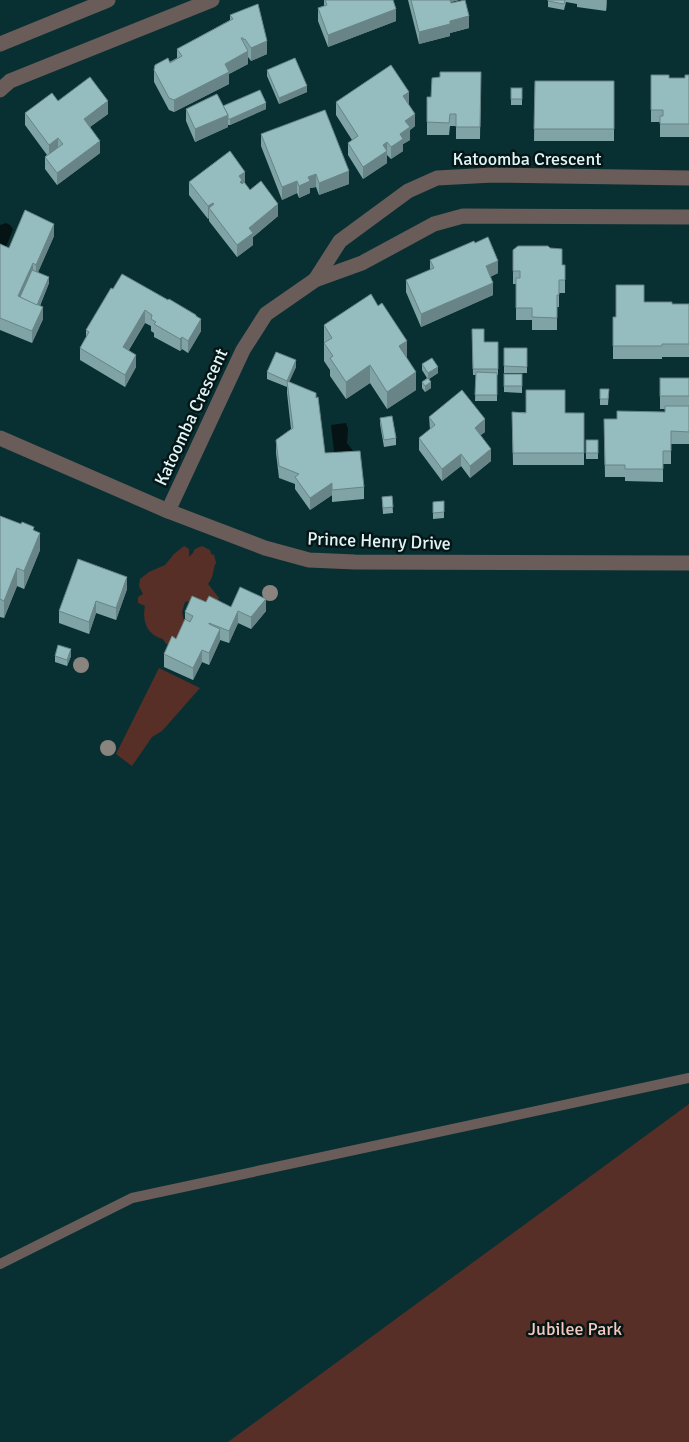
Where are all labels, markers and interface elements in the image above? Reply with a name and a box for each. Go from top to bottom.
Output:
street label: Katoomba Crescent [452,148,602,170]
street label: Katoomba Crescent [150,345,232,489]
street label: Prince Henry Drive [307,528,451,554]
park label: Jubilee Park [528,1318,622,1340]

